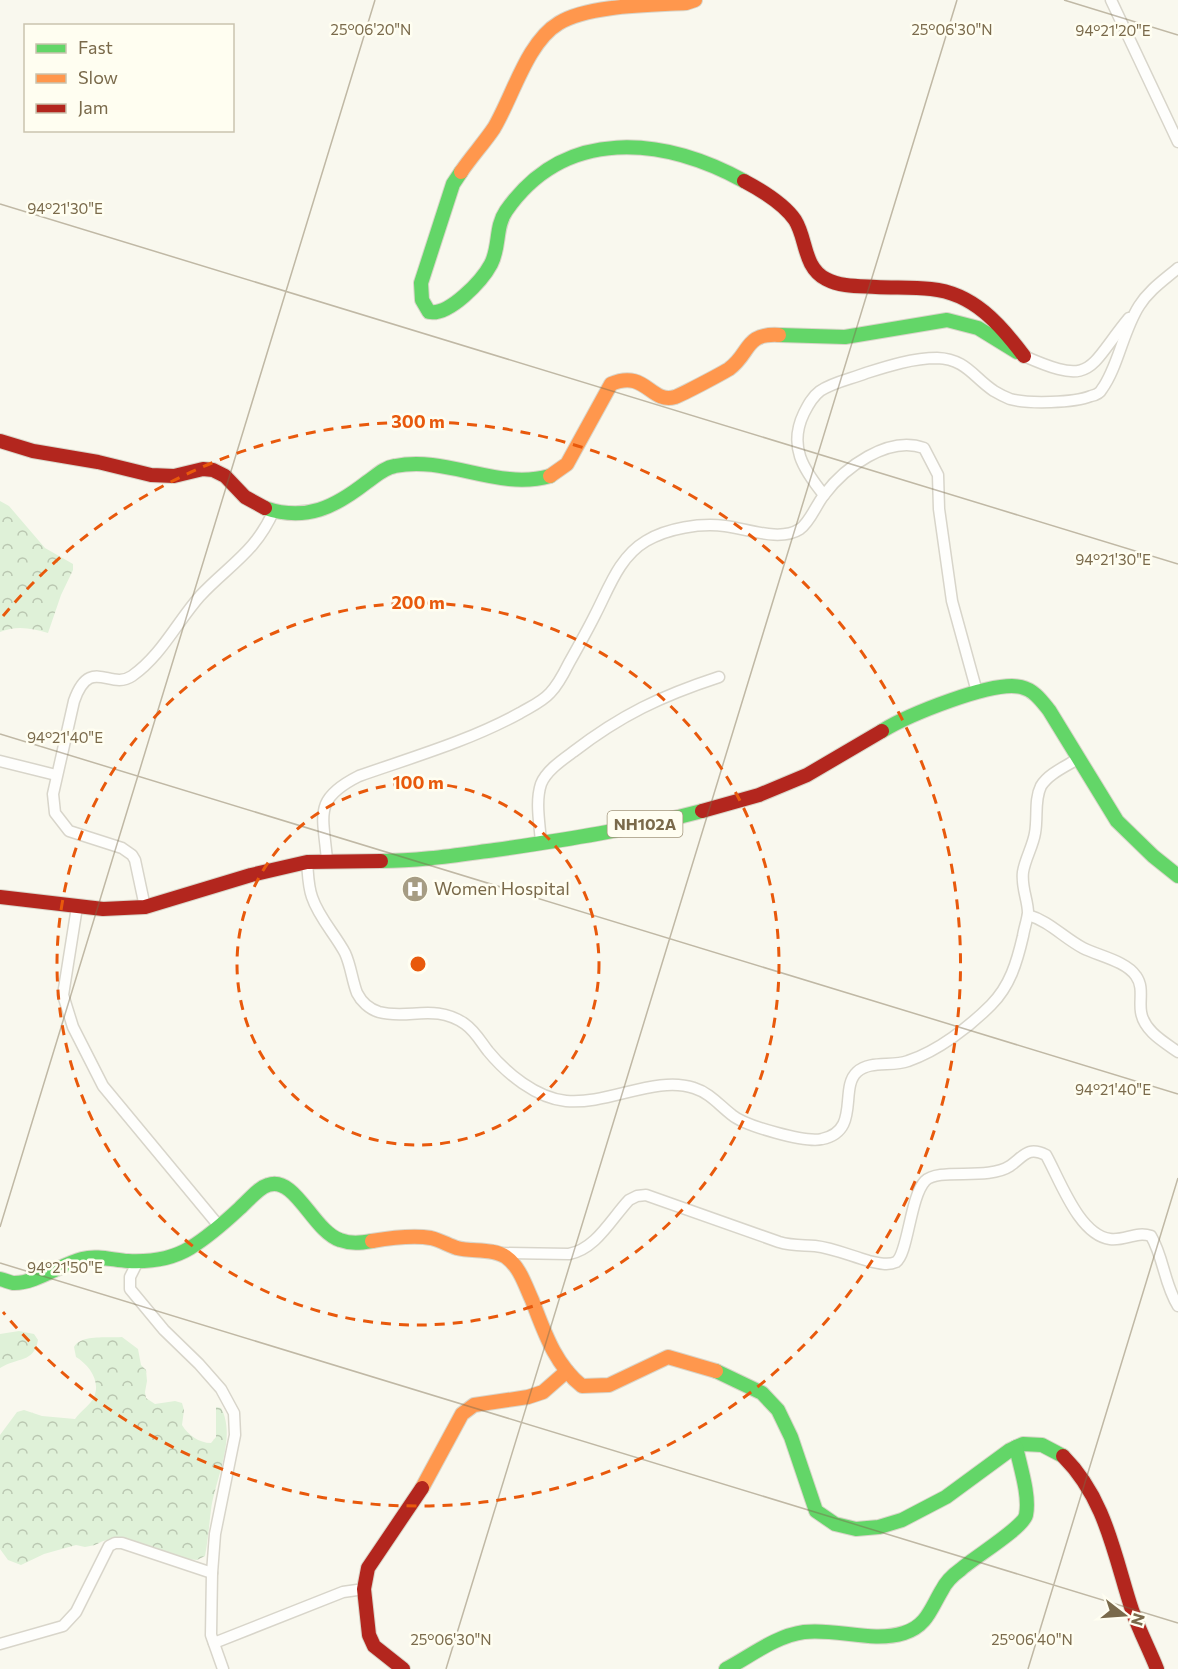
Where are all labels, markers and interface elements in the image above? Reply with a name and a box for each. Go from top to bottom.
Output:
text: 25°06'20"N [331,20,411,38]
text: 25°06'30"N [911,20,993,38]
text: 94°21'20"E [1075,21,1151,39]
legend [24,24,234,132]
text: Fast [78,36,113,58]
text: Slow [78,66,118,88]
text: Jam [78,96,108,118]
text: 94°21'30"E [27,199,103,217]
text: 300 m [391,410,445,432]
text: 94°21'30"E [1075,550,1151,568]
text: 200 m [391,591,445,613]
text: 94°21'40"E [27,728,103,746]
text: 100 m [392,771,444,793]
road number: NH102A [608,811,682,837]
hospital icon: Women Hospital [400,874,430,904]
place label: Women Hospital [434,877,570,899]
centre of rings [408,954,428,974]
text: 94°21'40"E [1075,1080,1151,1098]
text: 94°21'50"E [27,1258,103,1276]
north arrow [1094,1585,1154,1645]
text: N [1128,1611,1150,1628]
text: 25°06'30"N [410,1630,492,1648]
text: 25°06'40"N [991,1630,1073,1648]

